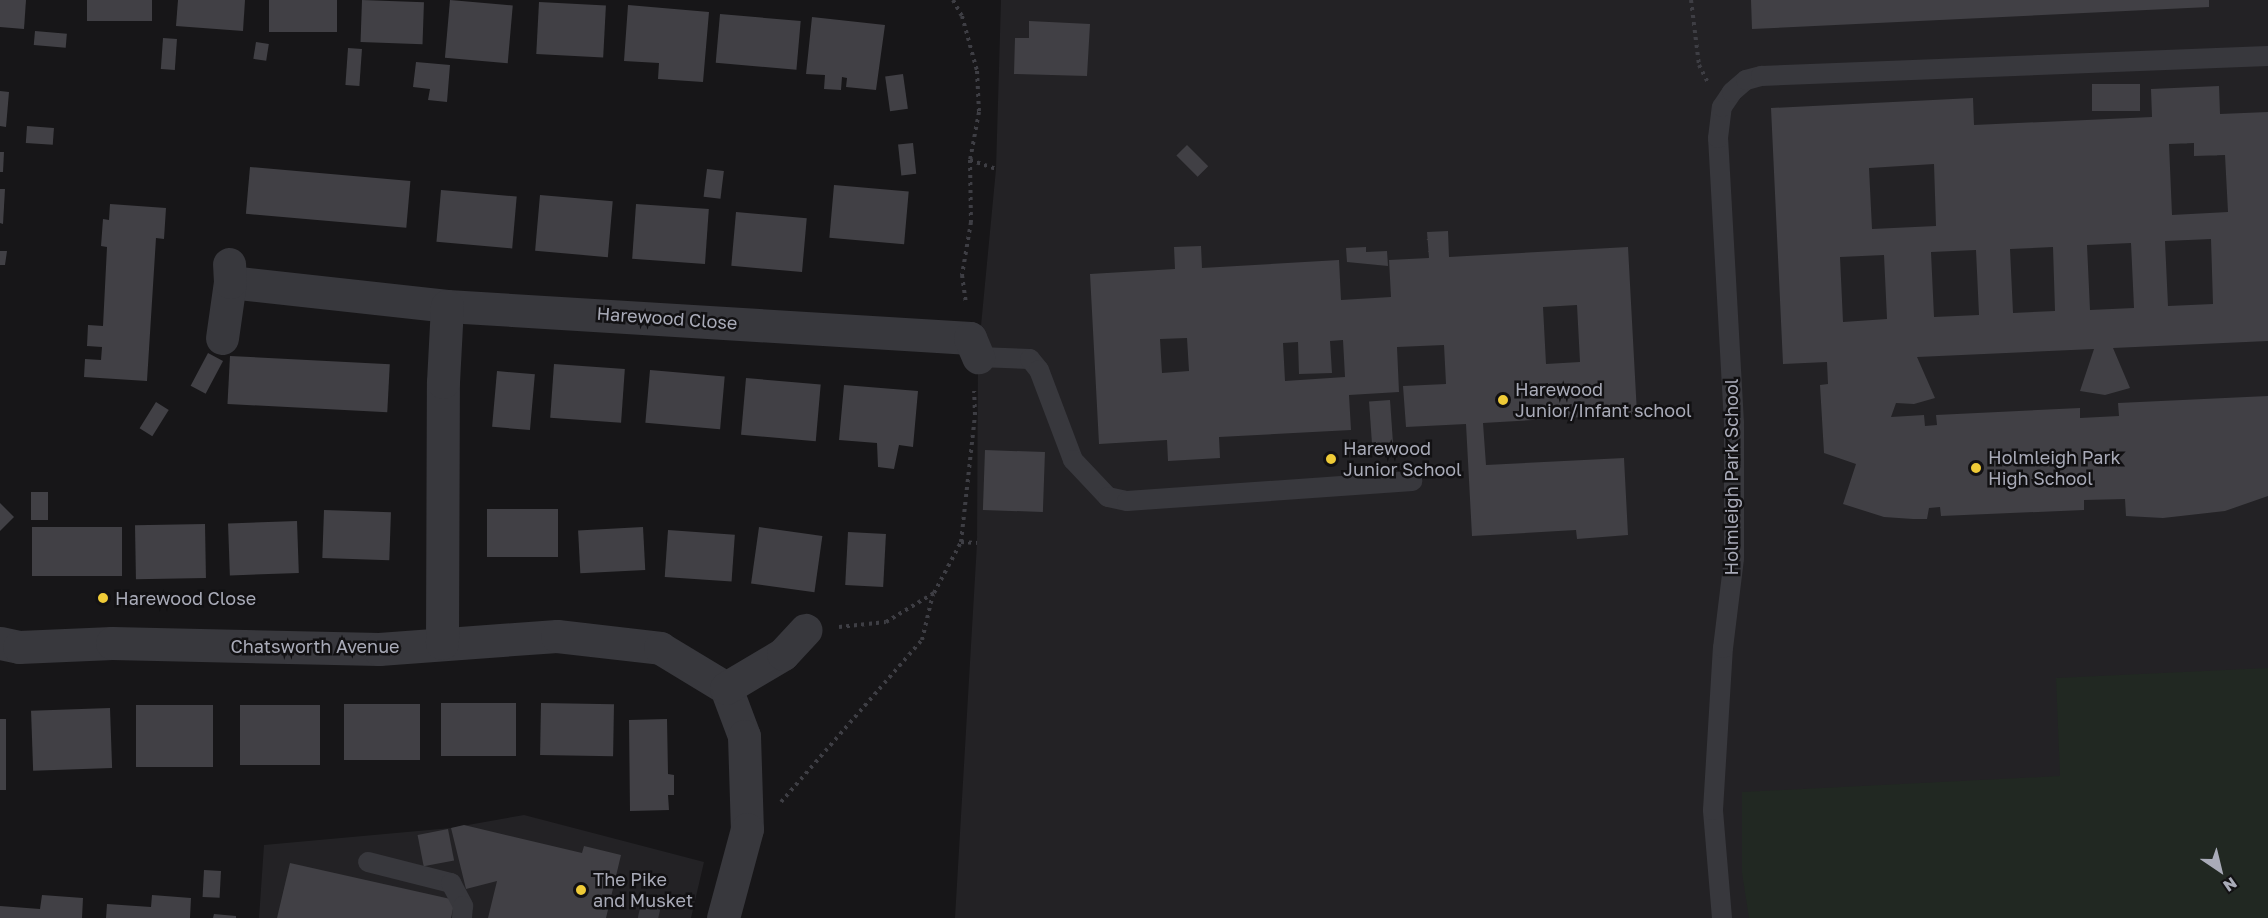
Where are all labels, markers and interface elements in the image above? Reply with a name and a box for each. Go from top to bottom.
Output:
street label: Harewood Close [596,302,738,334]
place label: Harewood Junior/Infant school [1515,379,1692,422]
street label: Holmleigh Park School [1720,379,1742,575]
marker: Harewood Junior/Infant school [1496,393,1510,407]
place label: Harewood Junior School [1343,438,1462,480]
place label: Holmleigh Park High School [1988,447,2121,490]
marker: Harewood Junior School [1324,452,1338,466]
marker: Holmleigh Park High School [1969,461,1983,475]
place label: Harewood Close [115,587,256,609]
marker: Harewood Close [96,591,110,605]
street label: Chatsworth Avenue [231,635,399,657]
north arrow [2190,840,2250,900]
place label: The Pike and Musket [593,869,693,912]
text: N [2220,873,2241,896]
marker: The Pike and Musket [574,883,588,897]

